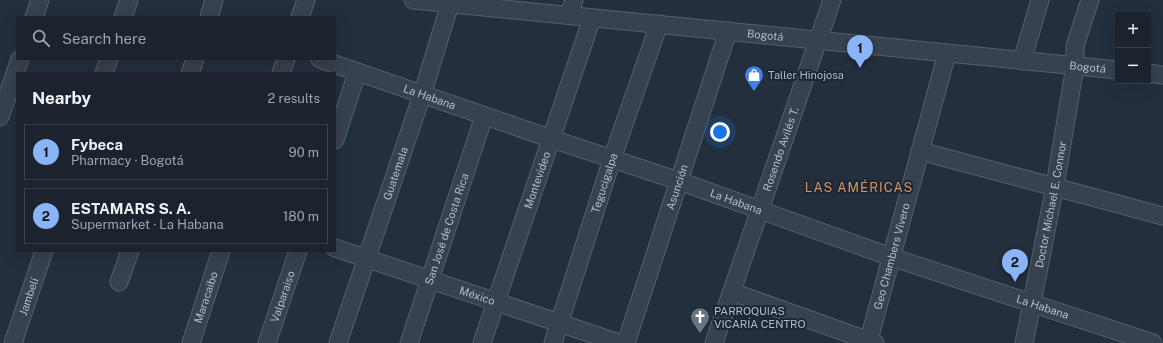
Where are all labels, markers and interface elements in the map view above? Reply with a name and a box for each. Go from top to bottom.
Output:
map controls [1115,12,1151,84]
button: + [1115,12,1151,48]
search box [16,16,336,60]
icon: search [30,27,52,49]
street label: Bogotá [746,27,784,43]
text: Search here [62,30,146,47]
pin: 1 [847,35,873,68]
button: − [1115,48,1151,84]
street label: Bogotá [1069,59,1106,75]
shop icon: Taller Hinojosa [743,64,765,92]
place label: Taller Hinojosa [768,69,844,81]
street label: La Habana [402,82,457,111]
text: Nearby [32,88,91,108]
text: 2 results [268,91,320,106]
street label: Rosendo Avilés T. [761,105,801,193]
your location [710,122,730,142]
text: Fybeca [71,136,123,153]
street label: Doctor Michael E. Connor [1033,140,1068,269]
text: 1 [43,145,49,160]
text: 90 m [289,145,319,160]
street label: Guatemala [381,145,410,202]
street label: Montevideo [522,150,552,210]
street label: Tegucigalpa [589,151,620,215]
text: Pharmacy · Bogotá [71,153,184,168]
street label: Asunción [664,163,690,211]
street label: San José de Costa Rica [423,172,471,286]
district label: LAS AMÉRICAS [805,179,913,195]
street label: La Habana [709,187,764,216]
text: ESTAMARS S. A. [71,200,191,217]
street label: Geo Chambers Vivero [871,202,912,311]
text: 2 [42,209,50,224]
text: 180 m [283,209,319,224]
text: Supermarket · La Habana [71,217,224,232]
pin: 2 [1002,249,1028,282]
street label: Valparaiso [268,269,297,324]
street label: Maracaibo [192,270,220,325]
street label: Jambelí [17,276,41,317]
street label: México [458,284,497,307]
street label: La Habana [1015,293,1070,321]
place label: PARROQUIAS VICARÍA CENTRO [714,305,805,330]
church icon: PARROQUIAS VICARÍA CENTRO [689,306,711,334]

